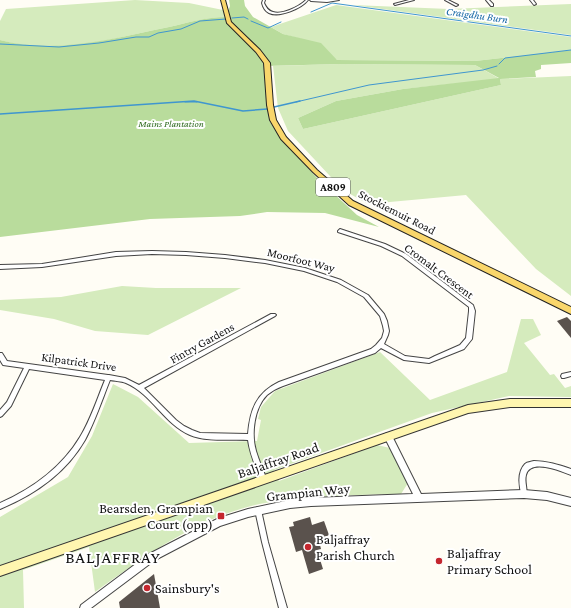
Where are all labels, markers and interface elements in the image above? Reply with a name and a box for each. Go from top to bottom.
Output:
water label: Craigdhu Burn [445,5,509,26]
park label: Mains Plantation [137,118,204,129]
road number: A809 [316,178,350,196]
street label: Stockiemuir Road [356,187,438,238]
street label: Cromalt Crescent [402,240,477,302]
street label: Moorfoot Way [266,245,337,275]
street label: Fintry Gardens [167,319,237,366]
street label: Kilpatrick Drive [41,350,117,374]
street label: Baljaffray Road [235,438,322,482]
street label: Grampian Way [265,480,351,504]
place label: Bearsden, Grampian Court (opp) [99,500,213,533]
marker: Bearsden, Grampian Court (opp) [216,511,226,521]
place label: Baljaffray Parish Church [316,531,395,563]
marker: Baljaffray Parish Church [303,542,313,552]
place label: Baljaffray Primary School [447,545,532,577]
district label: BALJAFFRAY [65,548,161,567]
marker: Baljaffray Primary School [434,556,444,566]
place label: Sainsbury's [155,580,219,596]
marker: Sainsbury's [142,583,152,593]

